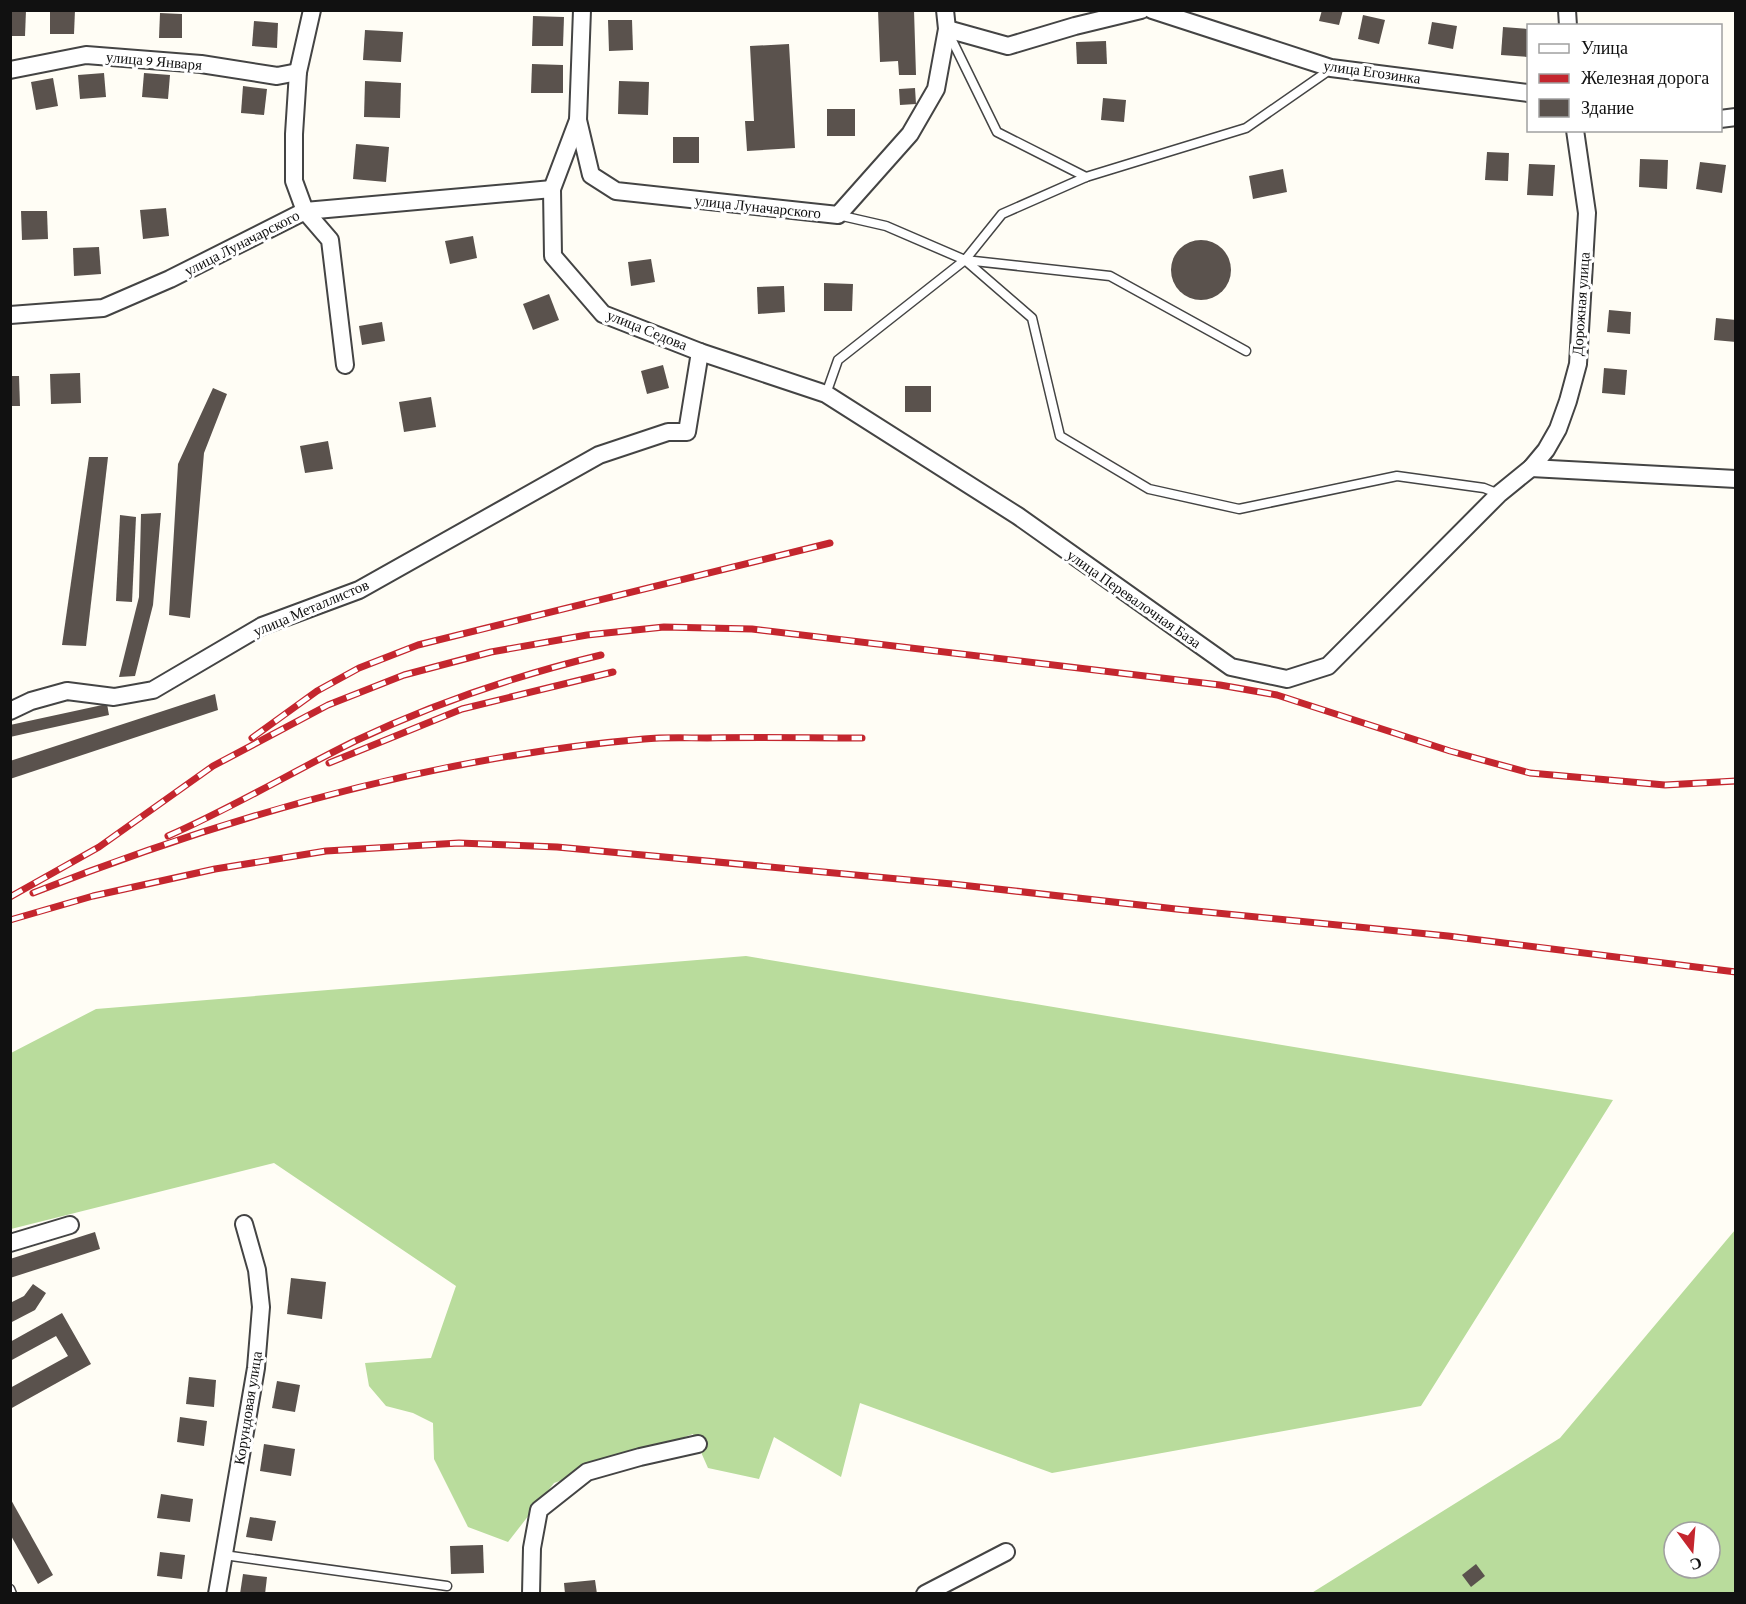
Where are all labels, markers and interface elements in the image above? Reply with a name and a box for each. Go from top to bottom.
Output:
legend [1527,24,1722,132]
text: Улица [1581,38,1628,58]
street label: улица 9 Января [105,49,203,73]
street label: улица Егозинка [1322,57,1422,87]
text: Железная дорога [1581,68,1709,88]
text: Здание [1581,98,1634,118]
street label: улица Луначарского [694,192,822,222]
street label: улица Луначарского [182,207,302,279]
street label: Дорожная улица [1569,251,1593,357]
street label: улица Седова [605,307,690,353]
street label: улица Перевалочная База [1064,547,1204,652]
street label: улица Металлистов [251,576,371,640]
street label: Корундовая улица [231,1350,265,1466]
north arrow [1662,1520,1722,1580]
text: С [1688,1554,1704,1574]

